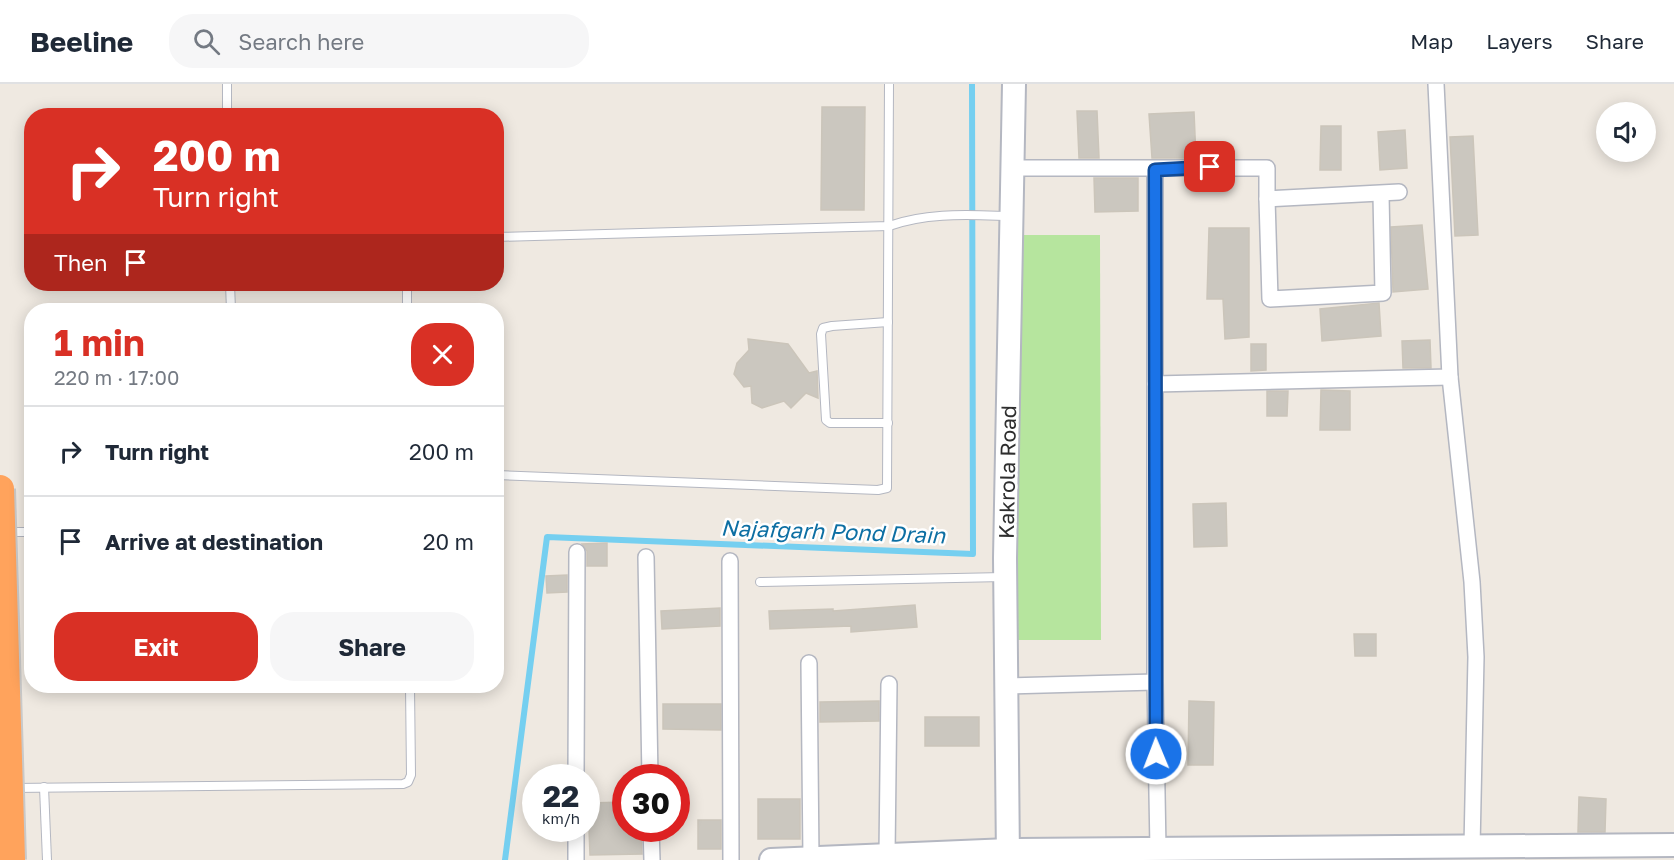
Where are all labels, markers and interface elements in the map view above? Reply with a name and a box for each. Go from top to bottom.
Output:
search box [169,14,589,68]
text: Beeline [30,25,133,58]
icon: search [190,25,223,58]
text: Search here [238,28,364,55]
text: Map [1410,28,1453,54]
text: Layers [1486,28,1553,54]
text: Share [1586,28,1644,54]
map controls [1596,102,1656,162]
button: sound [1596,102,1656,162]
text: 200 m [153,130,280,180]
icon: right [54,132,132,210]
pin [1184,141,1235,192]
icon: arrive [1193,150,1226,183]
text: Turn right [153,181,279,213]
icon: arrive [119,246,152,279]
text: Then [54,249,107,276]
text: 1 min [54,321,145,364]
button: close [411,323,474,386]
text: 220 m · 17:00 [54,365,179,389]
street label: Kakrola Road [993,405,1021,539]
icon: right [54,435,87,468]
text: Turn right [105,438,209,465]
text: 200 m [409,438,474,465]
water label: Najafgarh Pond Drain [720,514,947,548]
icon: arrive [54,525,87,558]
text: Arrive at destination [105,528,323,555]
text: 20 m [423,528,474,555]
button: Exit [54,612,258,681]
button: Share [270,612,474,681]
position arrow [1124,722,1188,786]
speed limit sign: 30 [612,764,690,842]
text: 22 [543,778,579,814]
text: km/h [542,809,580,827]

